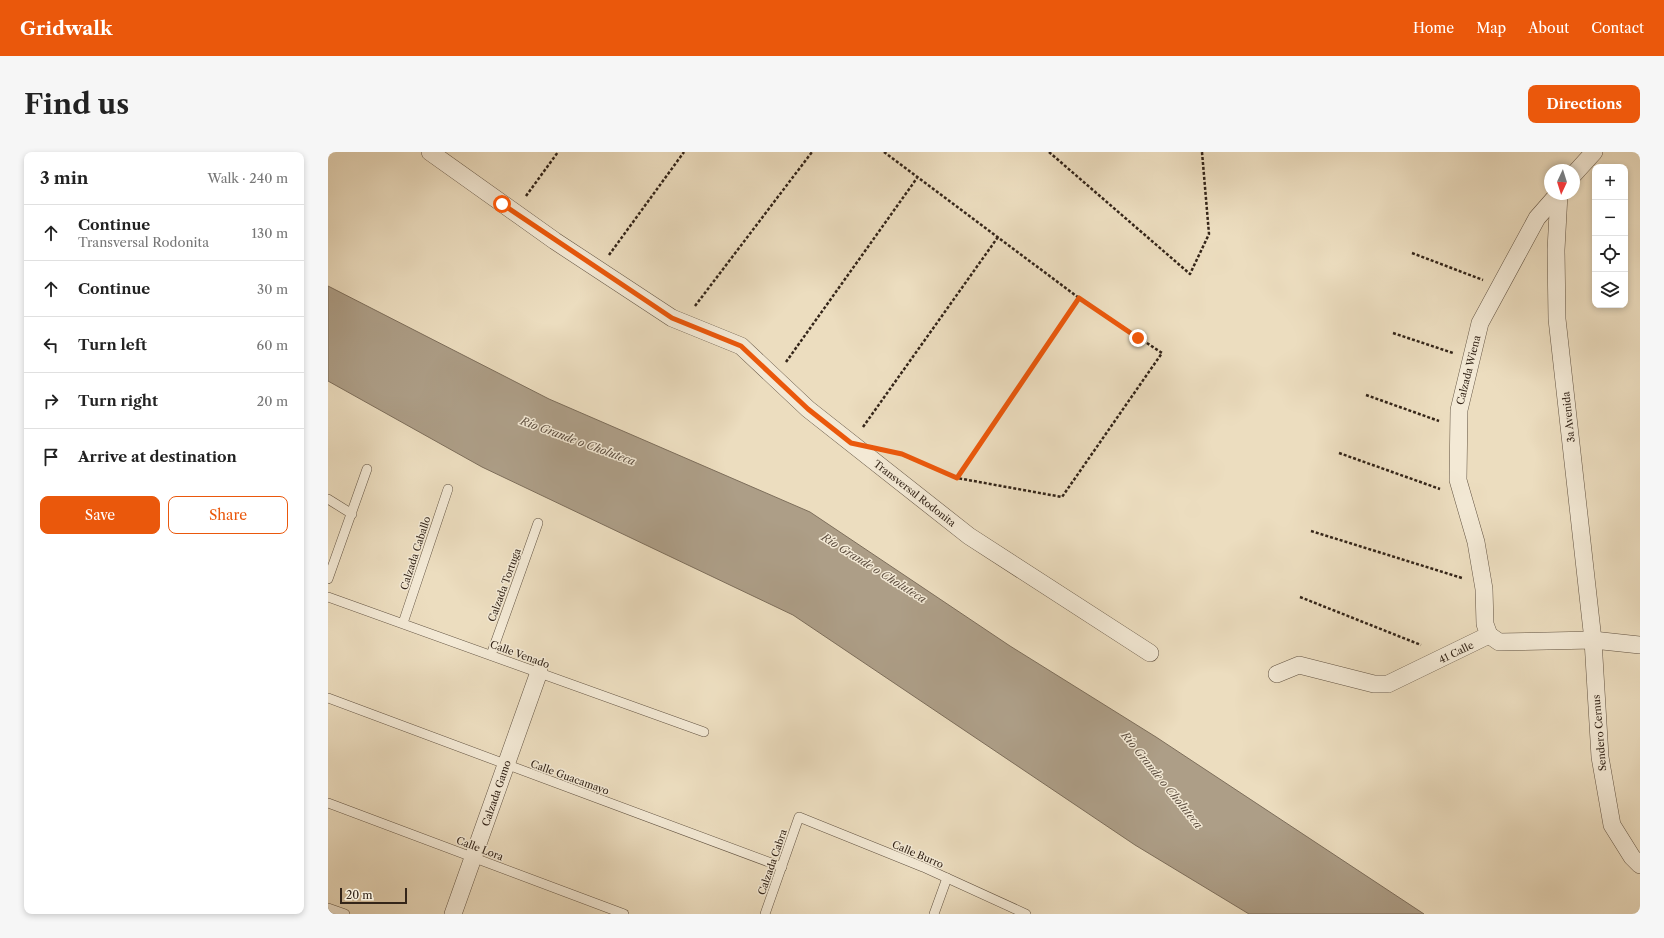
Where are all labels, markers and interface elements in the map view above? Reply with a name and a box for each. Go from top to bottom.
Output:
text: Gridwalk [20,17,113,40]
text: Home [1413,19,1454,37]
text: Map [1476,19,1506,37]
text: About [1528,19,1569,37]
text: Contact [1591,19,1644,37]
button: Directions [1528,85,1640,123]
text: Find us [24,87,129,121]
north arrow [1544,164,1580,200]
map controls [1592,164,1628,308]
button: + [1592,164,1628,200]
text: 3 min [40,168,89,188]
text: Walk · 240 m [208,170,288,186]
route start [493,195,511,213]
button: − [1592,200,1628,236]
text: Continue [78,215,150,234]
icon: ahead [40,222,62,244]
text: 130 m [252,225,288,241]
text: Transversal Rodonita [78,234,209,250]
button: locate [1592,236,1628,272]
button: layers [1592,272,1628,308]
icon: ahead [40,278,62,300]
text: Continue [78,279,150,298]
text: 30 m [257,281,288,297]
route end [1129,329,1147,347]
street label: Calzada Wiena [1454,333,1484,406]
icon: left [40,334,62,356]
text: Turn left [78,335,147,354]
text: 60 m [257,337,288,353]
icon: right [40,390,62,412]
street label: 3a Avenida [1559,390,1578,443]
text: Turn right [78,391,158,410]
text: 20 m [257,393,288,409]
water label: Río Grande o Choluteca [518,413,638,468]
icon: arrive [40,446,62,468]
text: Arrive at destination [78,447,237,466]
street label: Transversal Rodonita [871,457,959,530]
button: Save [40,496,160,534]
button: Share [168,496,288,534]
street label: Calzada Caballo [397,515,434,592]
water label: Río Grande o Choluteca [818,530,929,606]
street label: Calzada Tortuga [485,546,524,624]
street label: Calle Venado [488,638,551,671]
street label: 41 Calle [1437,638,1476,666]
street label: Sendero Cernus [1590,694,1609,772]
water label: Río Grande o Choluteca [1118,728,1206,832]
street label: Calle Guacamayo [529,757,611,798]
street label: Calzada Gamo [479,758,514,828]
street label: Calzada Cabra [755,827,790,897]
street label: Calle Lora [454,834,506,864]
street label: Calle Burro [890,838,946,871]
scale bar [340,886,407,905]
text: 20 m [346,888,372,902]

